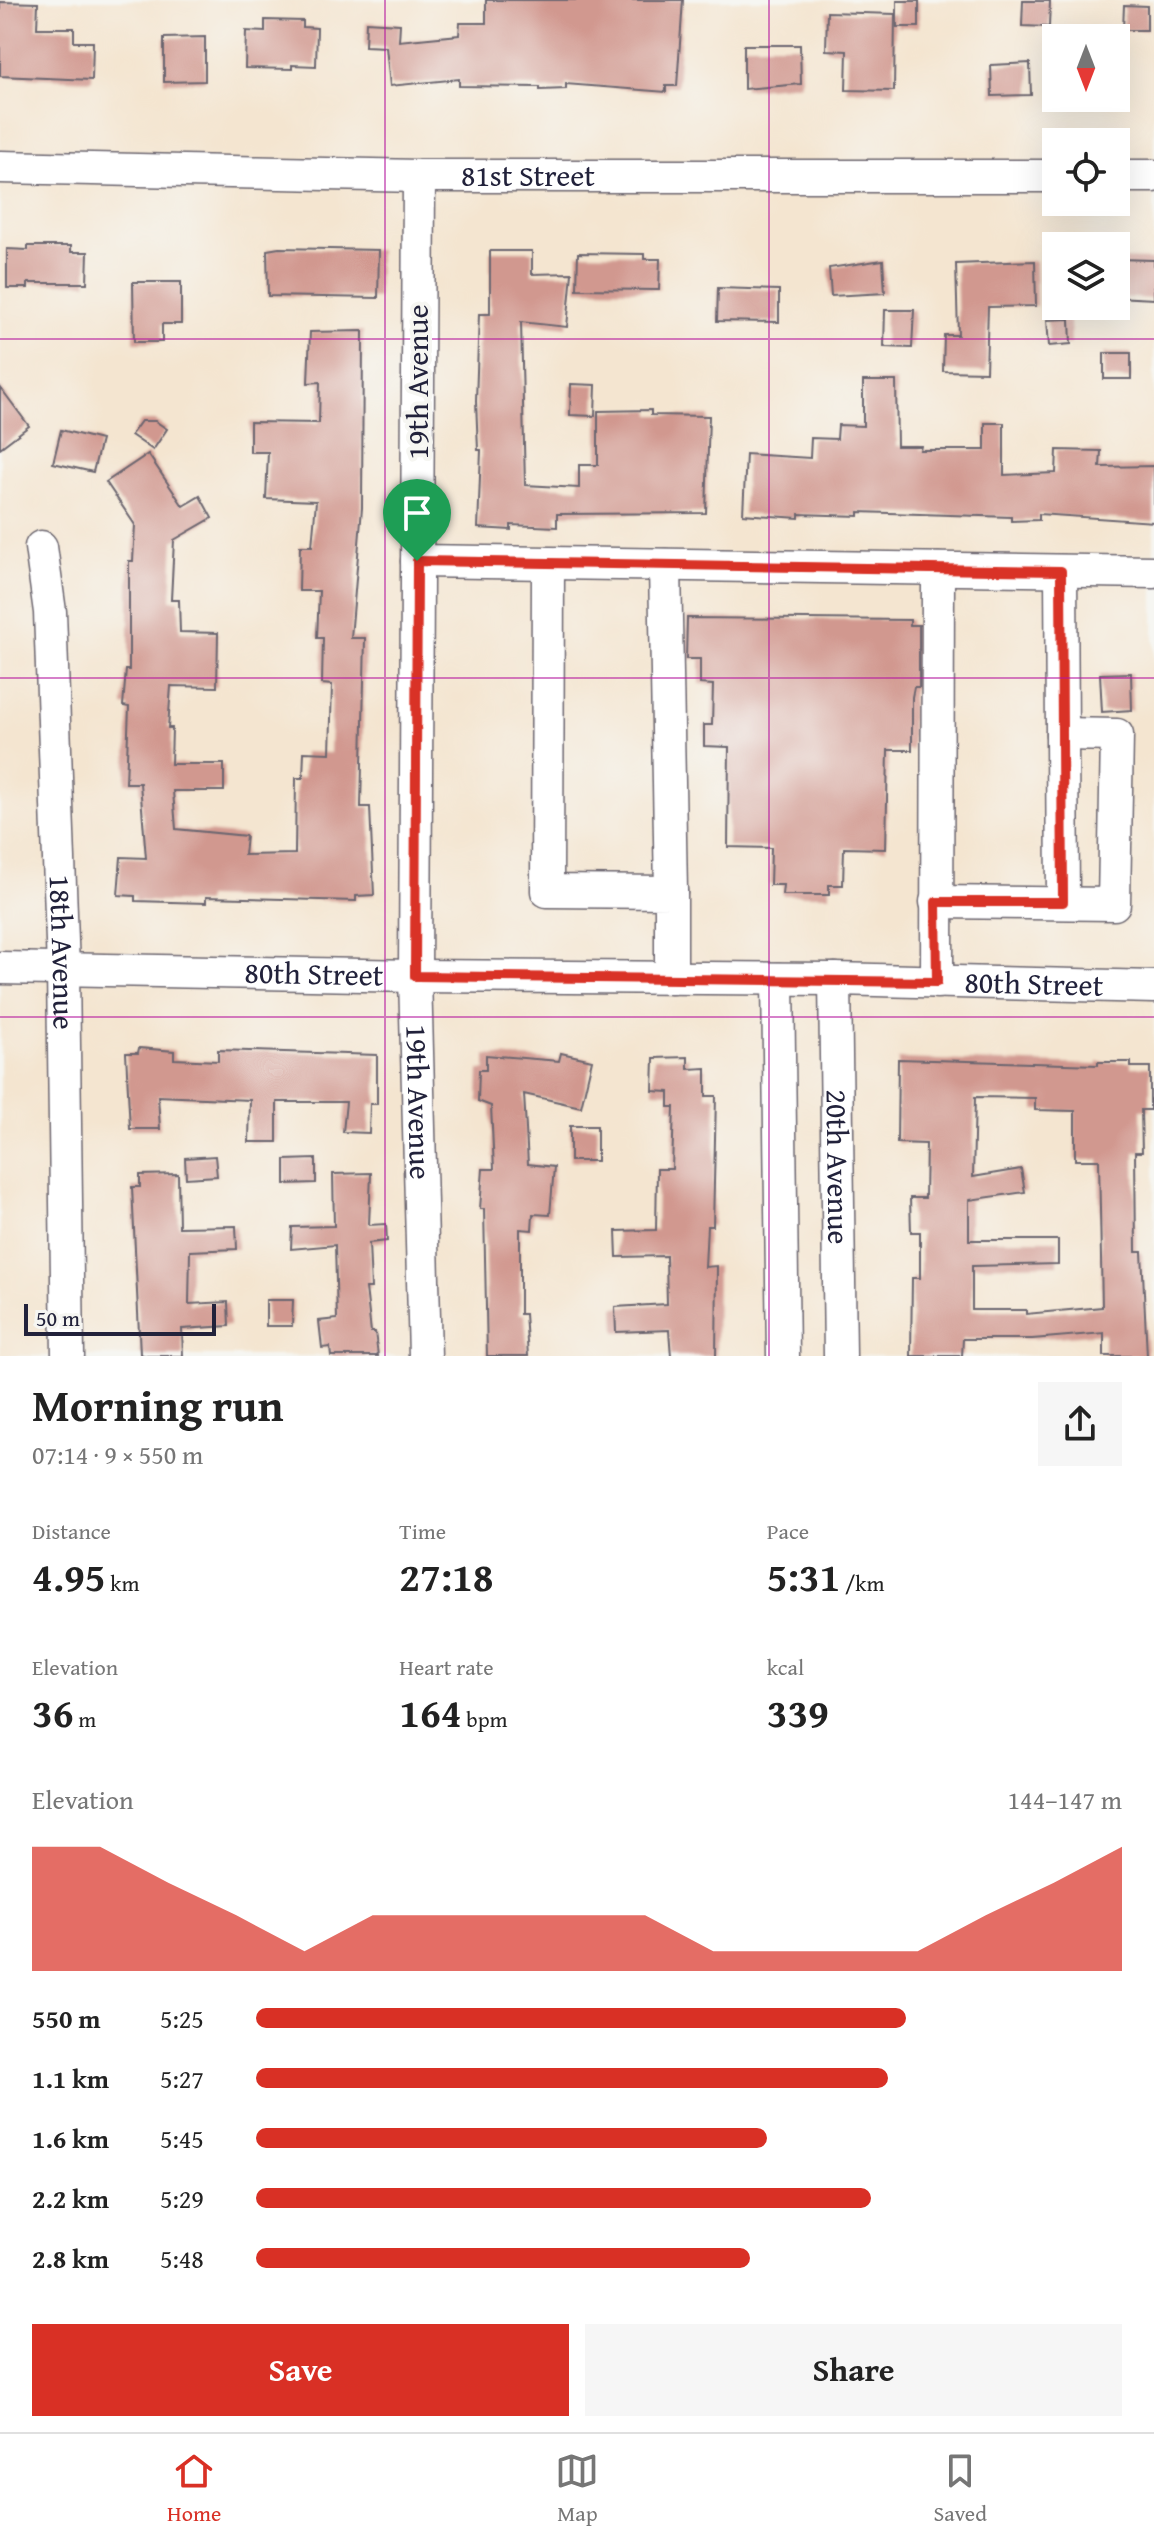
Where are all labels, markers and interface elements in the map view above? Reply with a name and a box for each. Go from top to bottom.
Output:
north arrow [1042,24,1130,112]
map controls [1042,24,1130,320]
button: locate [1042,128,1130,216]
street label: 81st Street [461,153,595,197]
button: layers [1042,232,1130,320]
street label: 19th Avenue [395,304,439,460]
pin [383,479,451,561]
icon: arrive [395,491,439,535]
street label: 18th Avenue [39,874,87,1030]
street label: 80th Street [244,950,384,996]
street label: 80th Street [964,959,1104,1007]
street label: 19th Avenue [395,1024,443,1180]
street label: 20th Avenue [815,1089,862,1245]
scale bar [24,1300,216,1336]
text: 50 m [36,1302,80,1334]
text: Morning run [32,1373,283,1437]
button: share [1038,1382,1122,1466]
text: 07:14 · 9 × 550 m [32,1435,203,1474]
text: Distance [32,1515,111,1547]
text: Time [399,1515,446,1547]
text: Pace [767,1515,809,1547]
text: 4.95 [32,1547,105,1606]
text: 27:18 [399,1547,494,1606]
text: 5:31 [767,1547,840,1606]
text: km [105,1567,139,1599]
text: /km [840,1567,885,1599]
text: Elevation [32,1651,118,1683]
text: Heart rate [399,1651,494,1683]
text: kcal [767,1651,804,1683]
text: 36 [32,1683,73,1742]
text: 164 [399,1683,462,1742]
text: 339 [767,1683,829,1742]
text: m [73,1703,96,1735]
text: bpm [462,1703,508,1735]
text: Elevation [32,1780,134,1819]
text: 144–147 m [1008,1780,1122,1819]
text: 550 m [32,1999,100,2038]
text: 5:25 [160,1999,204,2038]
text: 1.1 km [32,2059,109,2098]
text: 5:27 [160,2059,204,2098]
text: 1.6 km [32,2119,109,2158]
text: 5:45 [160,2119,204,2158]
text: 2.2 km [32,2179,109,2218]
text: 5:29 [160,2179,204,2218]
text: 2.8 km [32,2239,109,2278]
text: 5:48 [160,2239,204,2278]
button: Save [32,2324,569,2416]
button: Share [585,2324,1122,2416]
tab: Home [167,2449,221,2529]
tab: Map [555,2449,599,2529]
tab: Saved [934,2449,987,2529]

